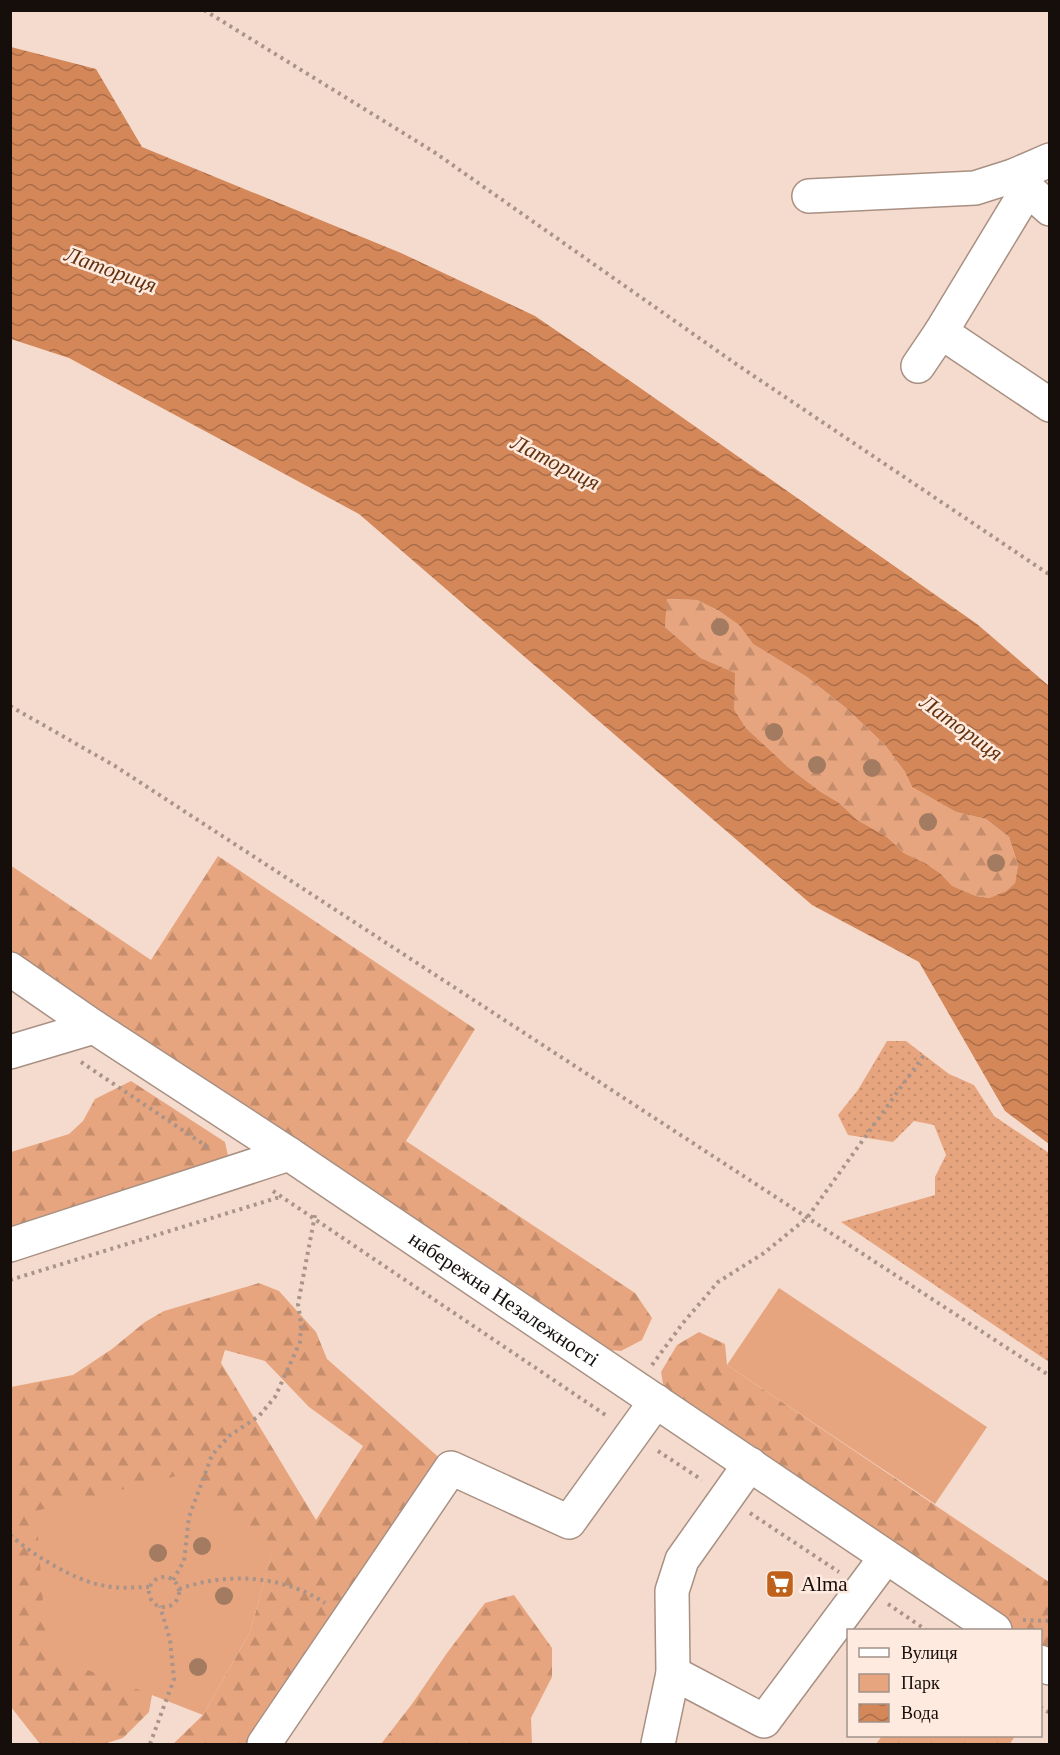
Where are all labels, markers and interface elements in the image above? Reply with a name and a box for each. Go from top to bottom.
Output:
water label: Латориця [61,241,160,298]
water label: Латориця [506,429,604,495]
water label: Латориця [915,688,1008,766]
street label: набережна Незалежності [404,1226,604,1372]
supermarket icon: Alma [764,1568,796,1600]
place label: Alma [801,1572,848,1596]
legend [847,1629,1042,1737]
text: Вулиця [901,1643,958,1663]
text: Парк [901,1673,940,1693]
text: Вода [901,1703,939,1723]

